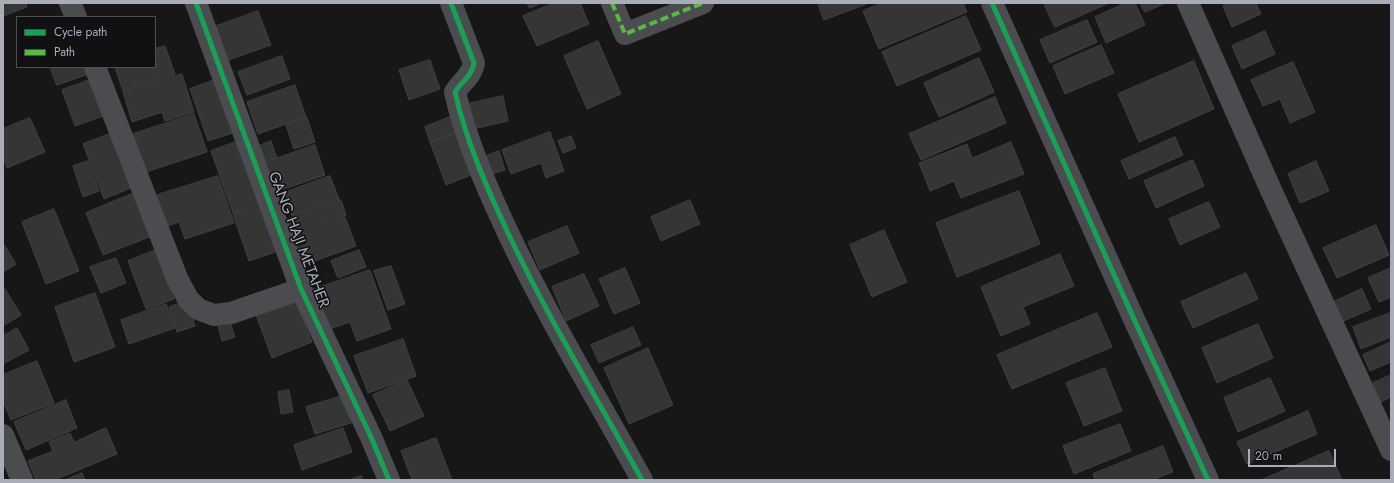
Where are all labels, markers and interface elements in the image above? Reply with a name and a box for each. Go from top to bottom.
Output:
legend [16,16,156,68]
text: Cycle path [54,23,107,41]
text: Path [54,43,75,61]
street label: GANG HAJI METAHER [264,169,332,311]
scale bar [1250,441,1338,467]
text: 20 m [1255,447,1282,465]

